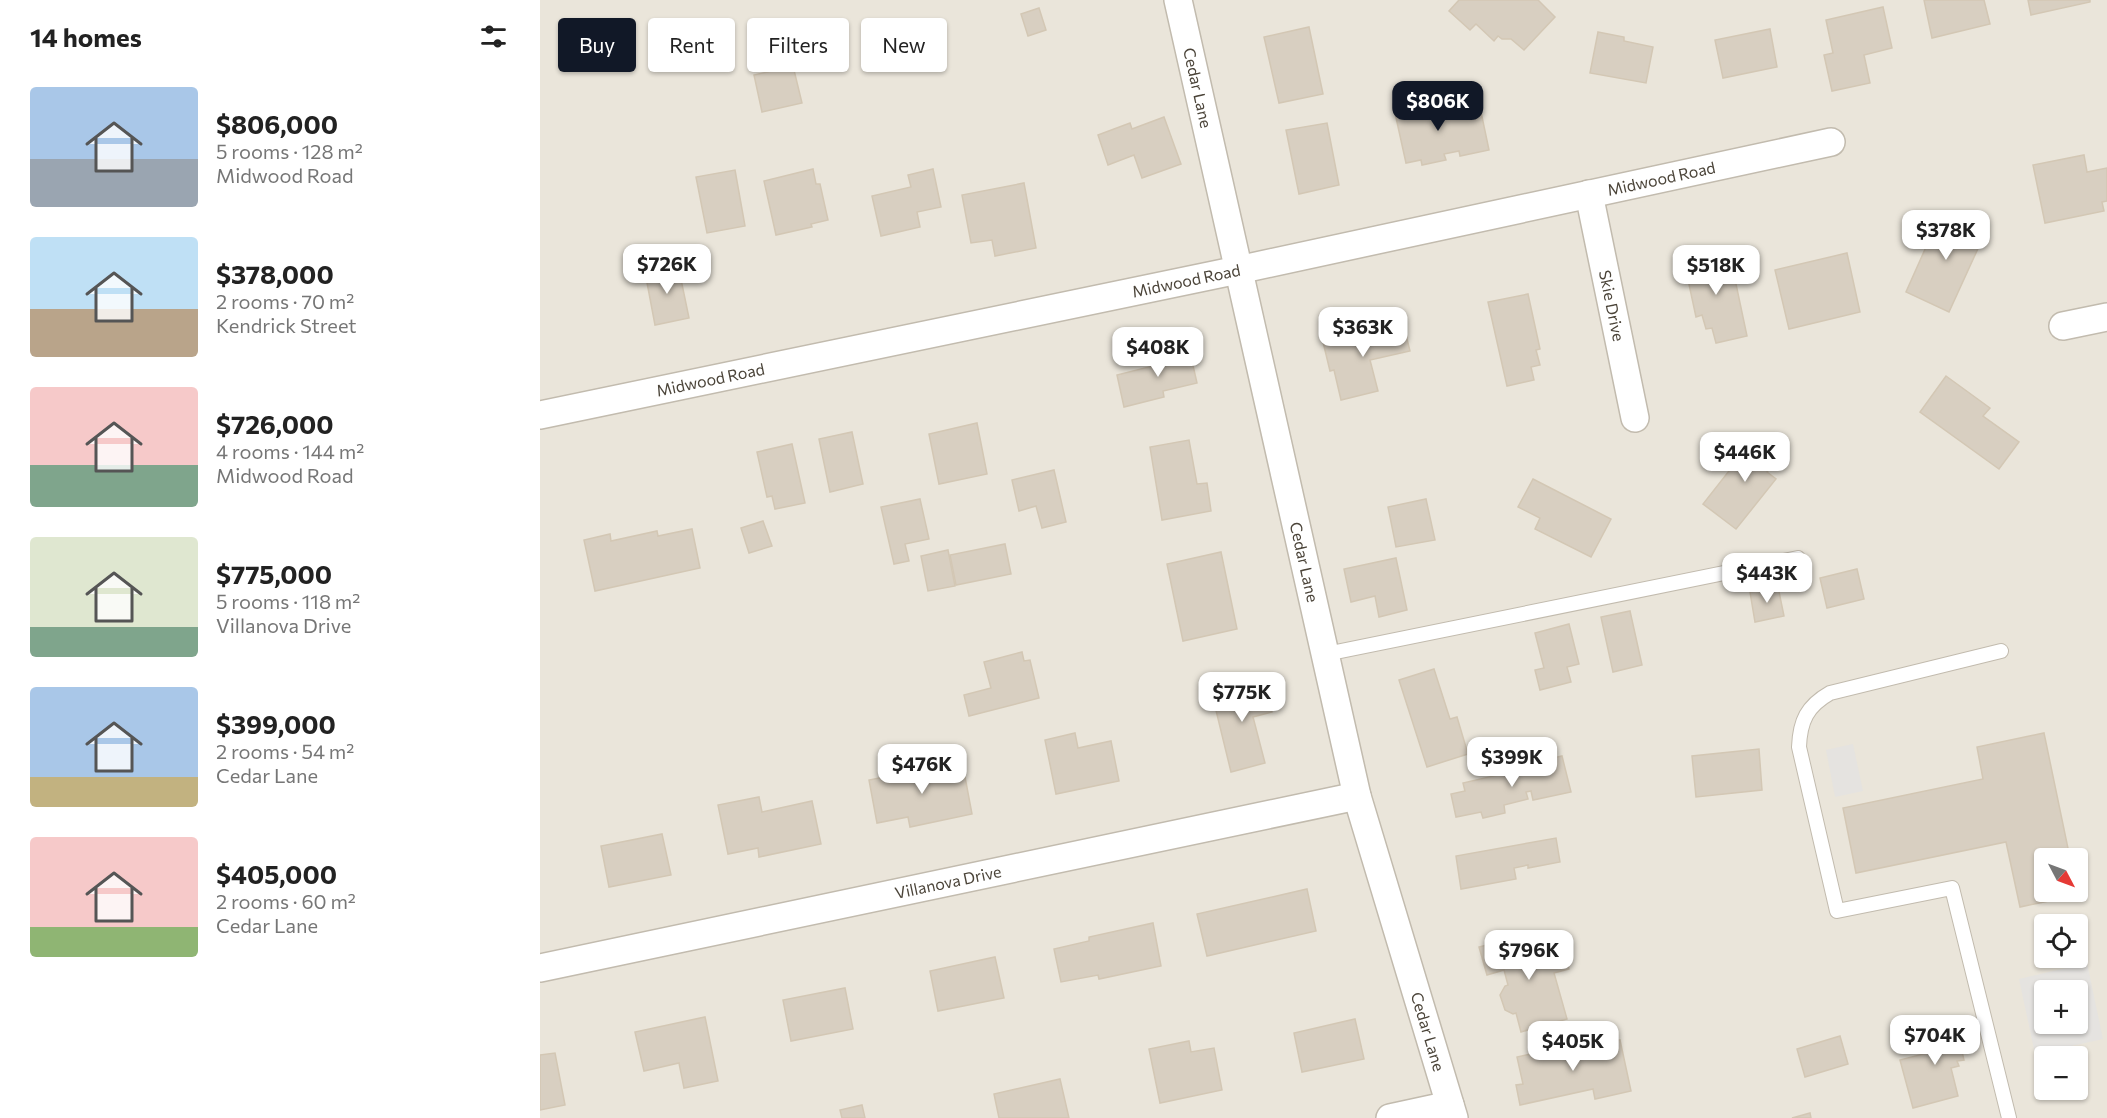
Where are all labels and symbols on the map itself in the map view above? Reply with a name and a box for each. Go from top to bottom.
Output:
street label: Cedar Lane [1180,46,1216,130]
pin: $806K [1396,81,1480,132]
street label: Midwood Road [1605,157,1717,199]
pin: $378K [1904,210,1988,261]
pin: $726K [625,244,709,295]
pin: $518K [1674,245,1758,296]
street label: Midwood Road [1130,260,1242,301]
street label: Skie Drive [1596,268,1629,343]
pin: $363K [1321,307,1405,358]
pin: $408K [1116,327,1200,378]
street label: Midwood Road [654,359,766,400]
pin: $446K [1703,432,1787,483]
street label: Cedar Lane [1287,520,1323,604]
pin: $443K [1725,553,1809,604]
pin: $775K [1200,672,1284,723]
pin: $399K [1470,737,1554,788]
pin: $476K [880,744,964,795]
north arrow [2034,848,2088,902]
street label: Villanova Drive [893,861,1003,902]
pin: $796K [1487,930,1571,981]
street label: Cedar Lane [1408,990,1449,1073]
pin: $704K [1893,1015,1977,1066]
pin: $405K [1531,1021,1615,1072]

